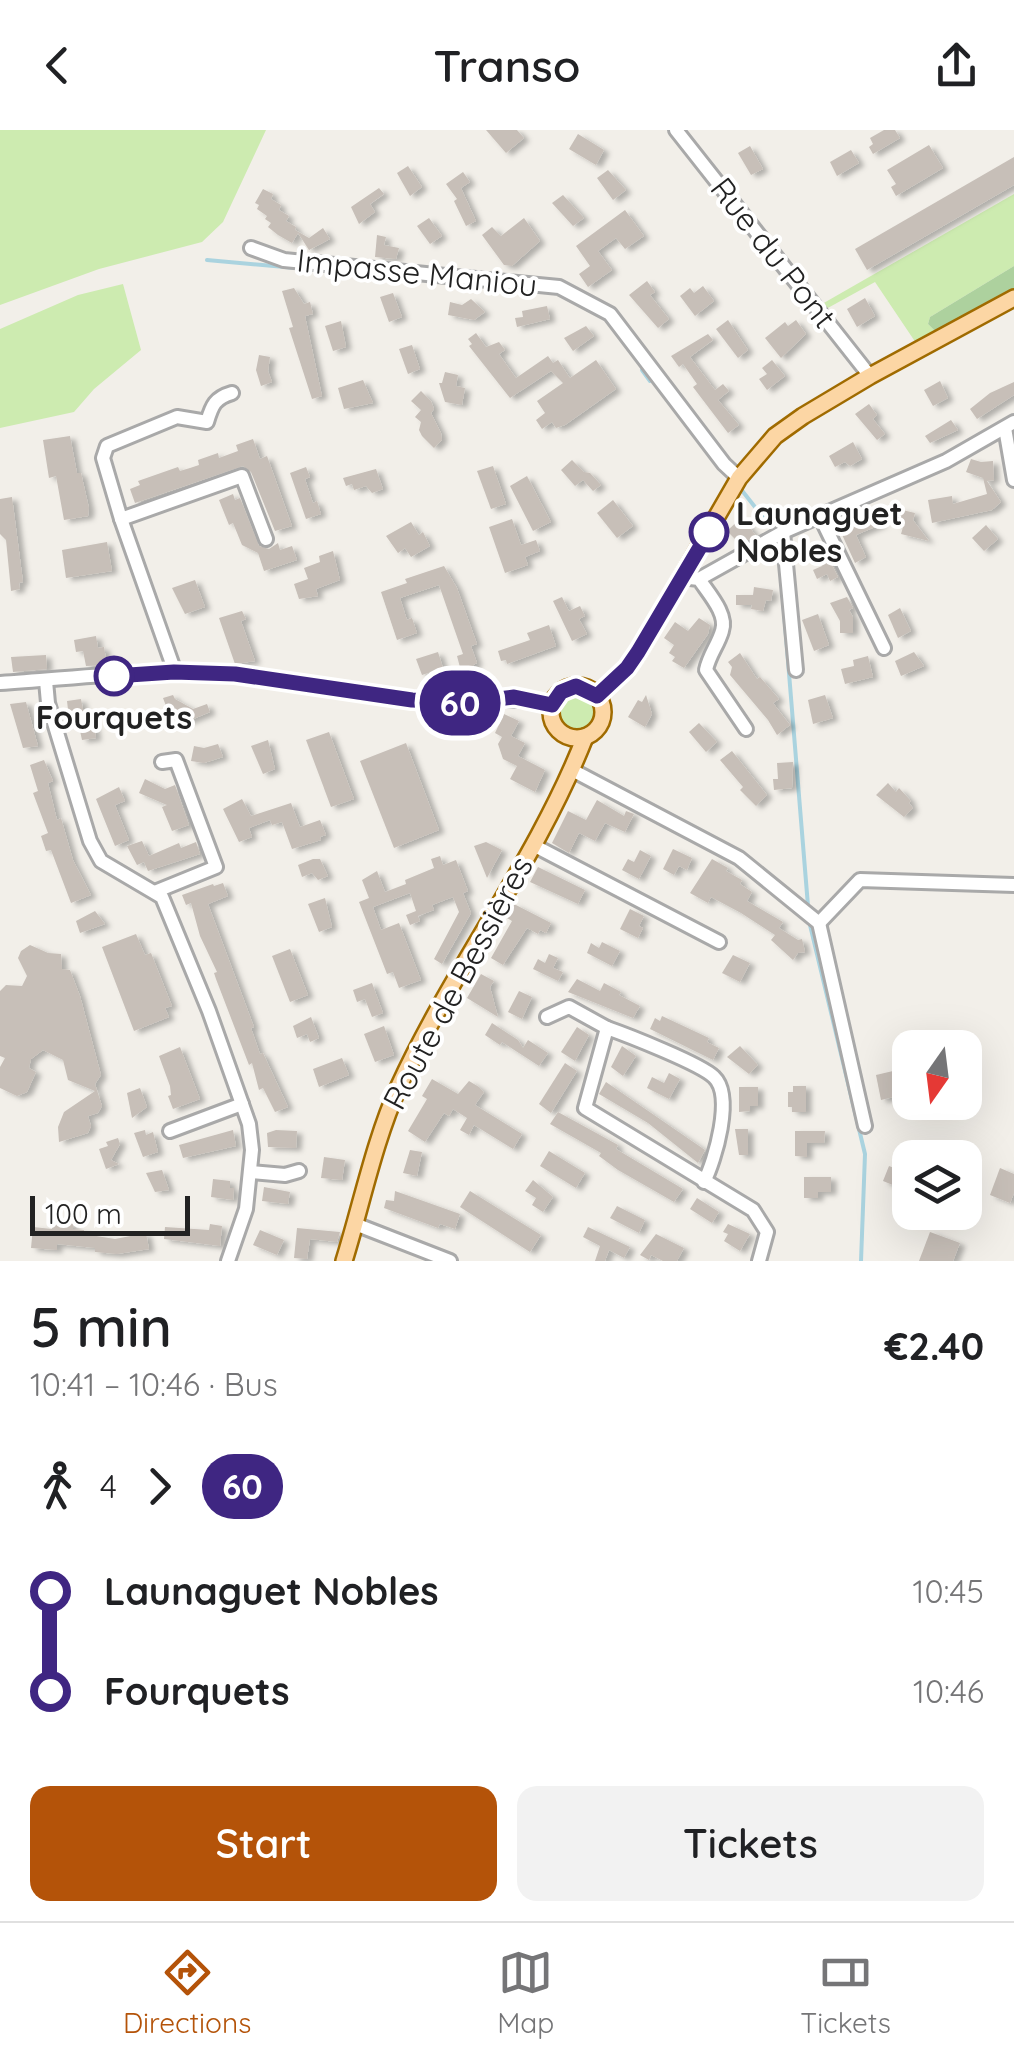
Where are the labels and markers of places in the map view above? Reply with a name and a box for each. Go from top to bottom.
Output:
place label: Launaguet Nobles [736,493,903,570]
marker: Launaguet Nobles [690,513,728,551]
marker: Fourquets [95,657,133,695]
place label: Fourquets [36,697,192,737]

